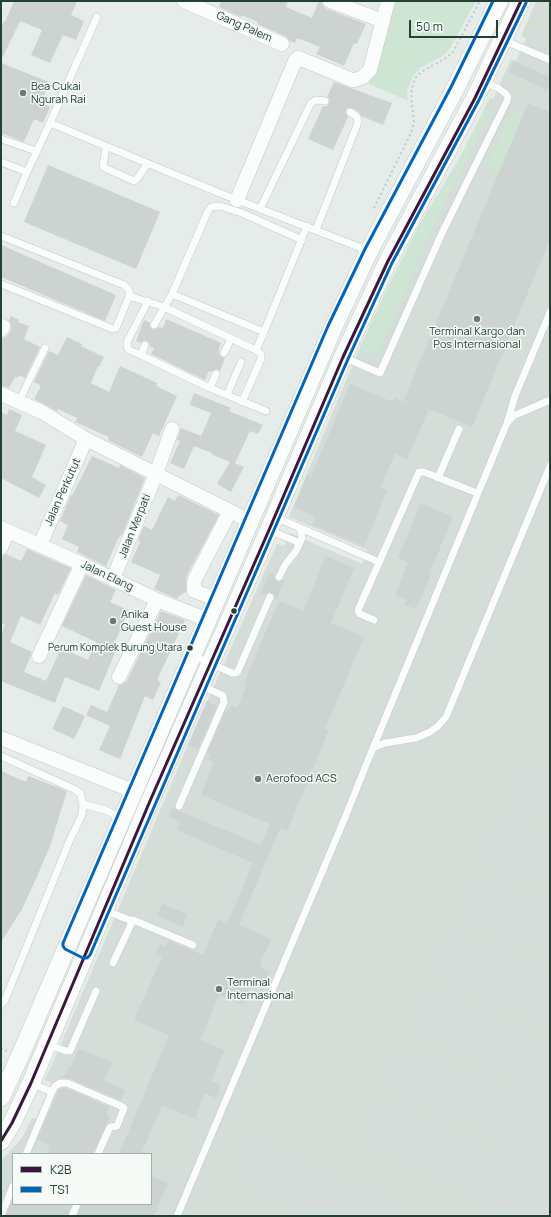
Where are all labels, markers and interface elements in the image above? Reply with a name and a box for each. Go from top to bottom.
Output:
street label: Gang Palem [214,9,274,45]
scale bar [411,12,500,38]
text: 50 m [416,18,443,35]
place label: Bea Cukai Ngurah Rai [31,80,86,106]
marker: Bea Cukai Ngurah Rai [18,88,28,98]
marker: Terminal Kargo dan Pos Internasional [472,314,482,324]
place label: Terminal Kargo dan Pos Internasional [429,325,525,351]
street label: Jalan Perkutut [42,456,84,528]
street label: Jalan Merpati [116,492,154,560]
street label: Jalan Elang [79,558,135,594]
unlabelled marker [229,606,239,616]
place label: Anika Guest House [121,608,187,634]
marker: Anika Guest House [108,616,118,626]
place label: Perum Komplek Burung Utara [48,642,182,654]
marker: Perum Komplek Burung Utara [185,643,195,653]
place label: Aerofood ACS [266,772,337,786]
marker: Aerofood ACS [253,774,263,784]
place label: Terminal Internasional [227,976,293,1002]
marker: Terminal Internasional [214,984,224,994]
legend [12,1153,152,1205]
text: K2B [50,1161,71,1178]
text: TS1 [50,1181,69,1198]

